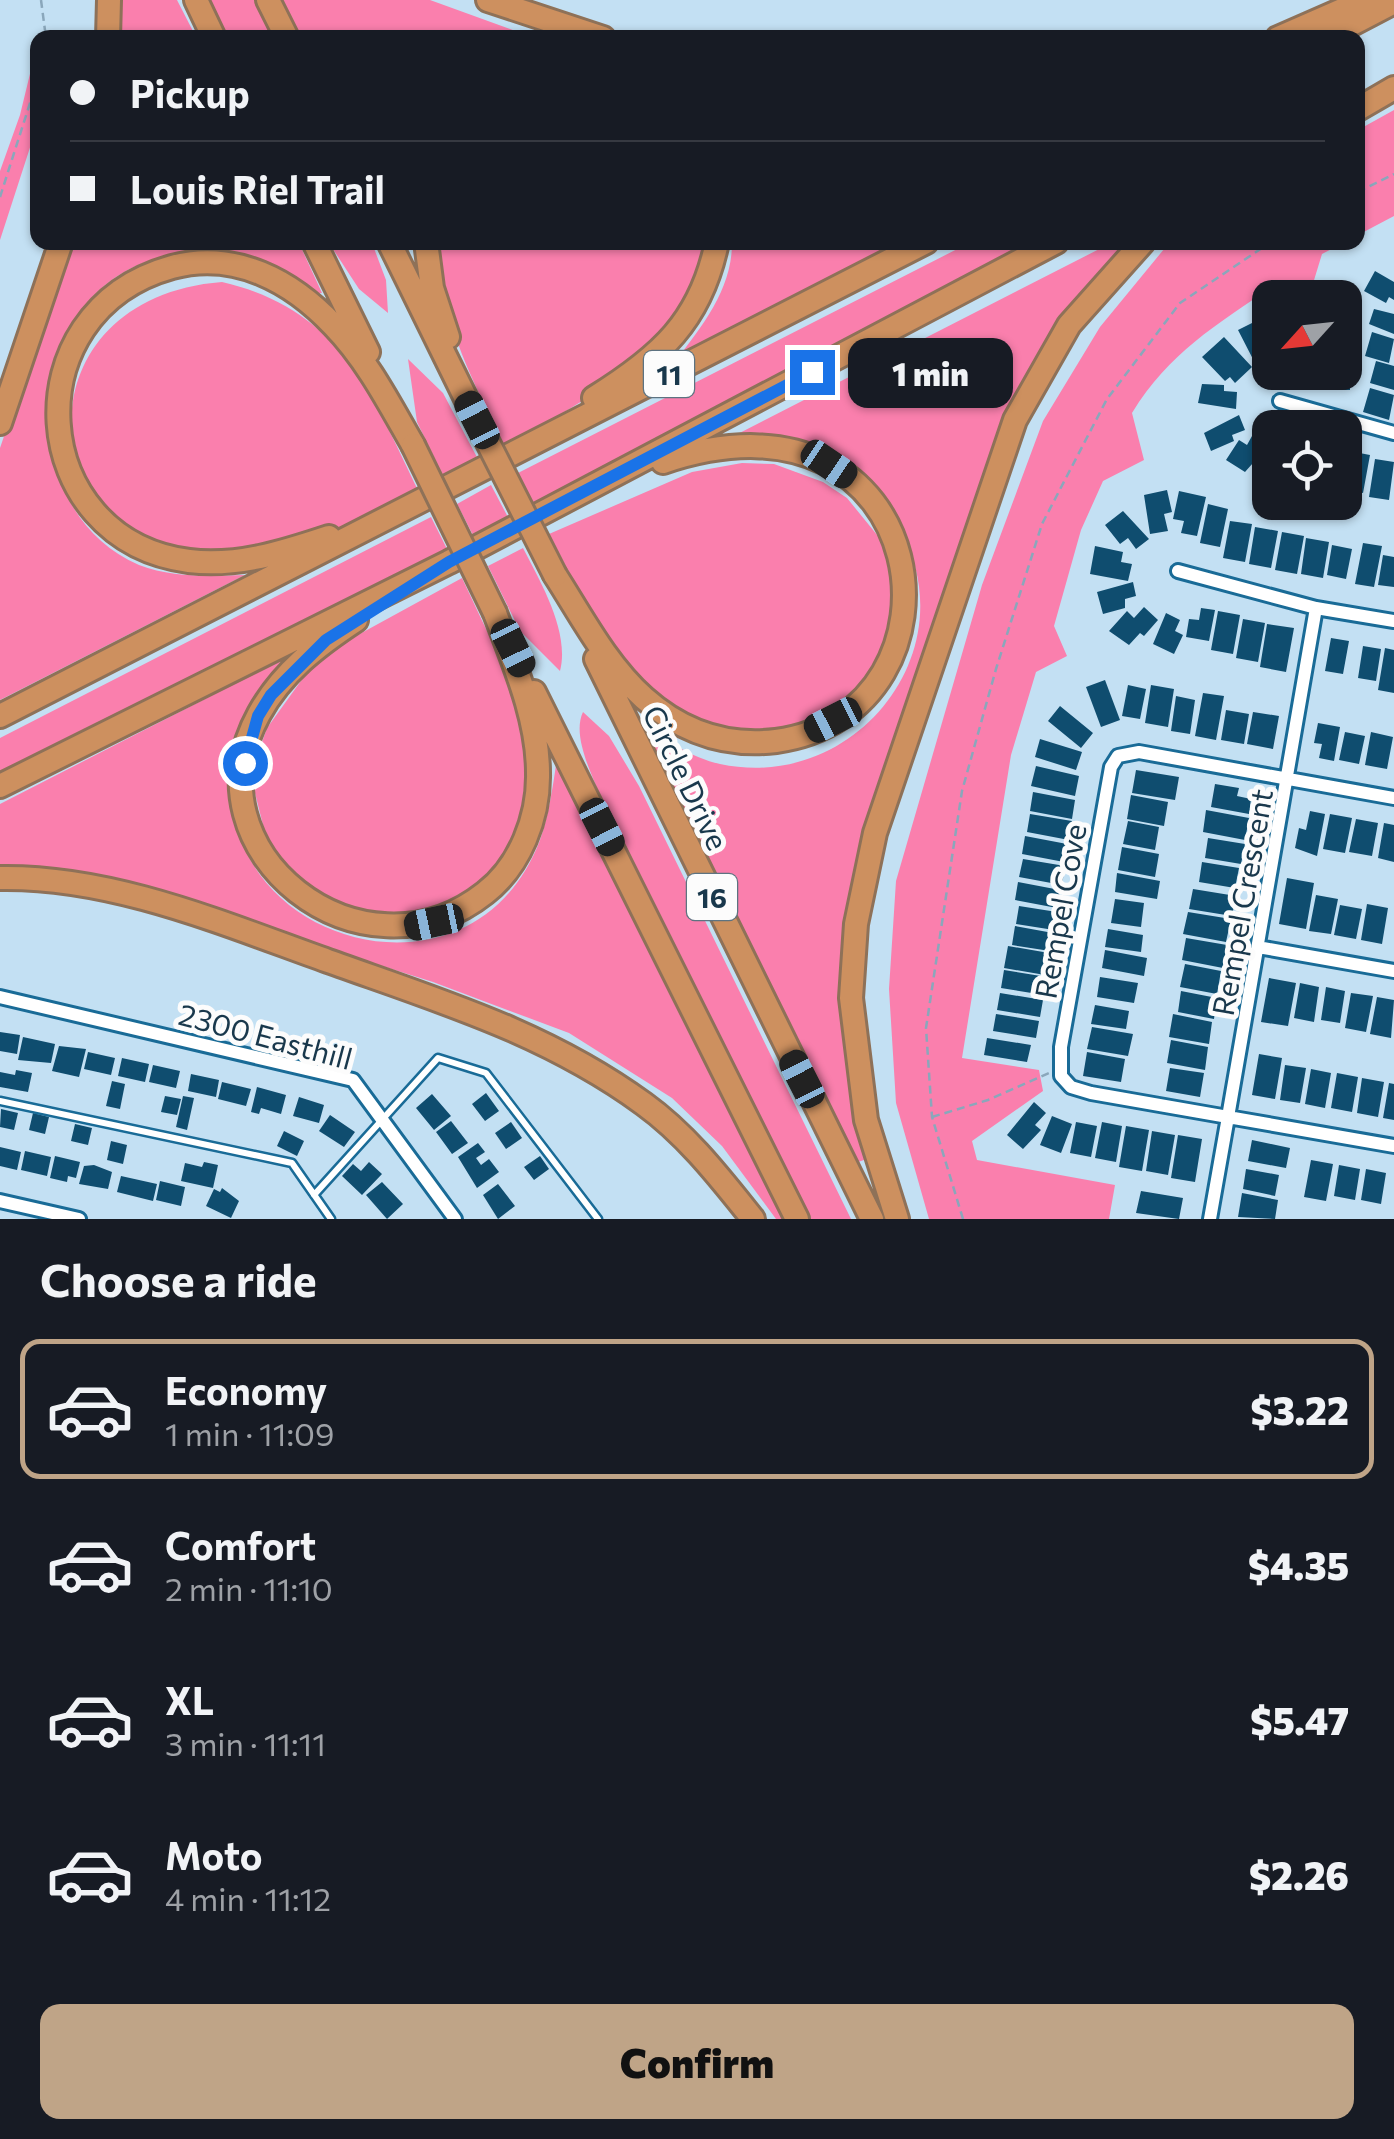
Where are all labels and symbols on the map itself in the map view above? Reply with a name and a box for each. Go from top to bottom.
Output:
north arrow [1252,280,1362,390]
callout: 1 min [847,337,1012,407]
route end [790,350,835,395]
road number: 11 [644,351,694,397]
car [450,386,504,454]
car [796,435,862,493]
car [486,614,540,682]
car [799,693,867,747]
street label: Circle Drive [636,699,738,855]
route start [223,741,268,786]
street label: Rempel Crescent [1203,786,1279,1018]
car [575,793,629,861]
street label: Rempel Cove [1025,821,1093,1001]
road number: 16 [687,874,737,920]
car [402,901,466,943]
street label: 2300 Easthill [175,994,357,1076]
car [775,1045,829,1113]

